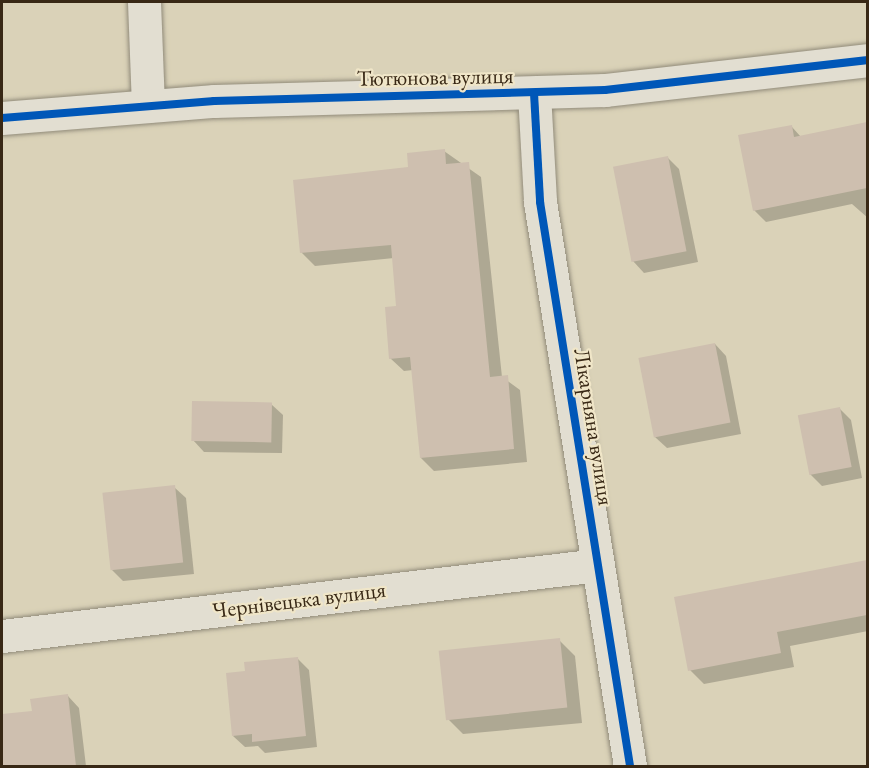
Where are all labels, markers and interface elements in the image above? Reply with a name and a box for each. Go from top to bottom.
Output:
street label: Тютюнова вулиця [356,62,514,92]
street label: Лікарняна вулиця [569,347,619,507]
street label: Чернівецька вулиця [211,576,387,624]

